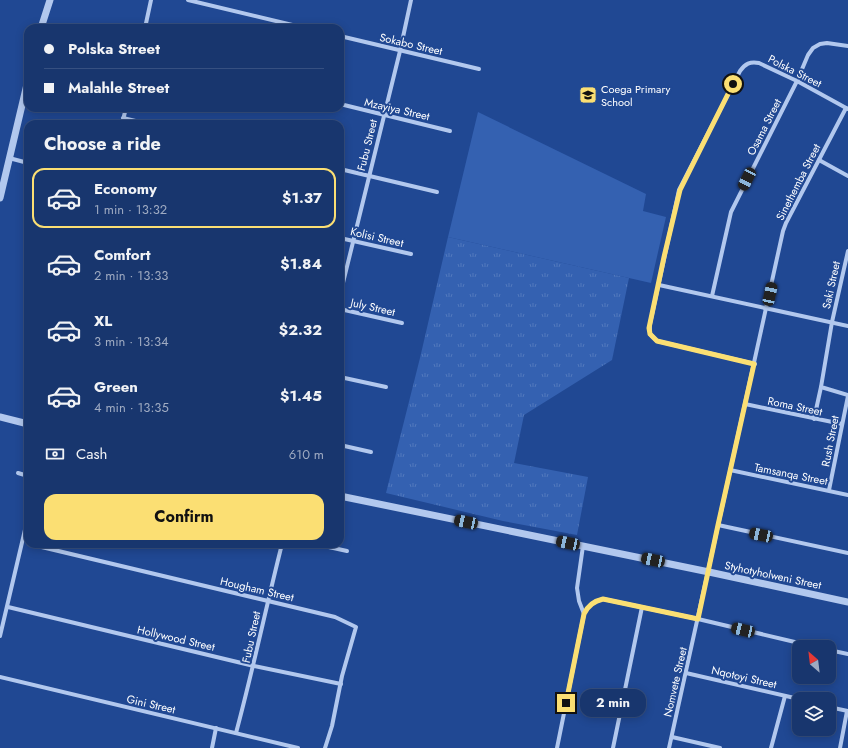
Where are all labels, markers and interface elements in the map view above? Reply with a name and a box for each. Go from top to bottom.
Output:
street label: Sokabo Street [378,29,444,59]
text: Polska Street [68,38,160,60]
street label: Polska Street [765,51,825,92]
route start [724,75,742,93]
text: Malahle Street [68,77,169,99]
place label: Coega Primary School [601,81,670,110]
school or university icon: Coega Primary School [578,85,598,105]
street label: Mzayiya Street [363,94,432,124]
street label: Osama Street [743,96,785,158]
street label: Fubu Street [353,117,381,172]
text: Choose a ride [44,131,161,157]
street label: Sinethemba Street [772,141,824,223]
car [736,166,758,192]
text: Economy [94,178,157,200]
icon: car [46,180,82,216]
text: $1.37 [282,187,322,209]
text: 1 min · 13:32 [94,200,167,219]
street label: Kolisi Street [349,223,406,251]
text: Comfort [94,244,151,266]
icon: car [46,246,82,282]
text: $1.84 [280,253,322,275]
street label: Saki Street [818,259,844,310]
text: 2 min · 13:33 [94,266,168,285]
car [762,281,778,307]
street label: July Street [347,294,397,320]
text: XL [94,310,112,332]
icon: car [46,312,82,348]
text: $2.32 [279,319,322,341]
text: 3 min · 13:34 [94,332,169,351]
text: Green [94,376,138,398]
icon: car [46,378,82,414]
text: $1.45 [280,385,322,407]
street label: Roma Street [766,392,824,420]
text: 4 min · 13:35 [94,398,169,417]
street label: Rush Street [817,414,843,468]
icon: cash [44,443,66,465]
text: Cash [76,443,107,465]
text: 610 m [289,445,324,464]
street label: Tamsanqa Street [753,459,829,489]
button: Confirm [44,494,324,540]
car [453,514,479,530]
car [748,527,774,543]
car [555,535,581,551]
car [640,552,666,568]
street label: Styhotyholweni Street [723,557,823,593]
street label: Hougham Street [219,573,296,605]
street label: Fubu Street [238,609,264,664]
street label: Hollywood Street [136,621,217,655]
car [730,621,756,639]
north arrow [792,640,836,684]
map controls [792,640,836,736]
street label: Nomvete Street [659,645,691,719]
street label: Nqotoyi Street [710,662,779,692]
callout: 2 min [580,689,646,717]
street label: Gini Street [125,691,177,717]
button: layers [792,692,836,736]
text: 2 min [596,693,630,712]
route end [557,694,575,712]

